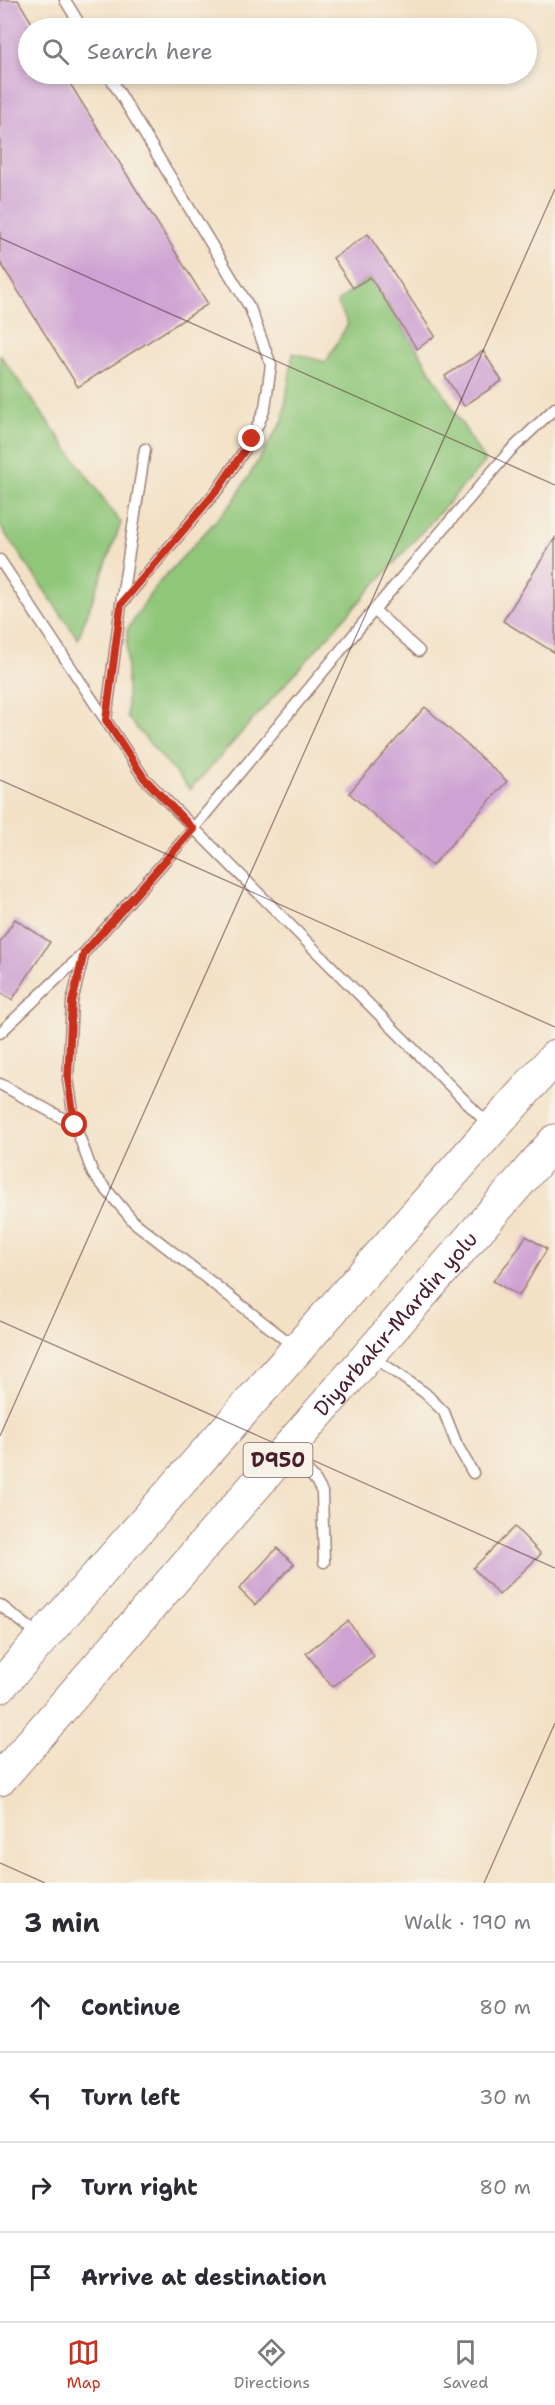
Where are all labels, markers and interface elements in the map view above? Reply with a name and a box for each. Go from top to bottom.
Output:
search box [18,18,537,84]
icon: search [39,35,72,68]
text: Search here [87,37,213,66]
route end [238,425,264,451]
route start [61,1111,87,1137]
street label: Diyarbakır-Mardin yolu [308,1226,484,1422]
road number: D950 [244,1443,312,1477]
text: 3 min [24,1905,100,1940]
text: Walk · 190 m [404,1909,531,1935]
icon: ahead [24,1991,57,2024]
text: Continue [81,1993,181,2022]
text: 80 m [479,1994,531,2020]
icon: left [24,2081,57,2114]
text: Turn left [81,2083,180,2112]
text: 30 m [479,2084,531,2110]
icon: right [24,2171,57,2204]
text: Turn right [81,2173,198,2202]
text: 80 m [479,2174,531,2200]
icon: arrive [24,2261,57,2294]
text: Arrive at destination [81,2263,327,2292]
tab: Map [67,2336,101,2393]
tab: Directions [234,2336,310,2393]
tab: Saved [443,2336,489,2393]

